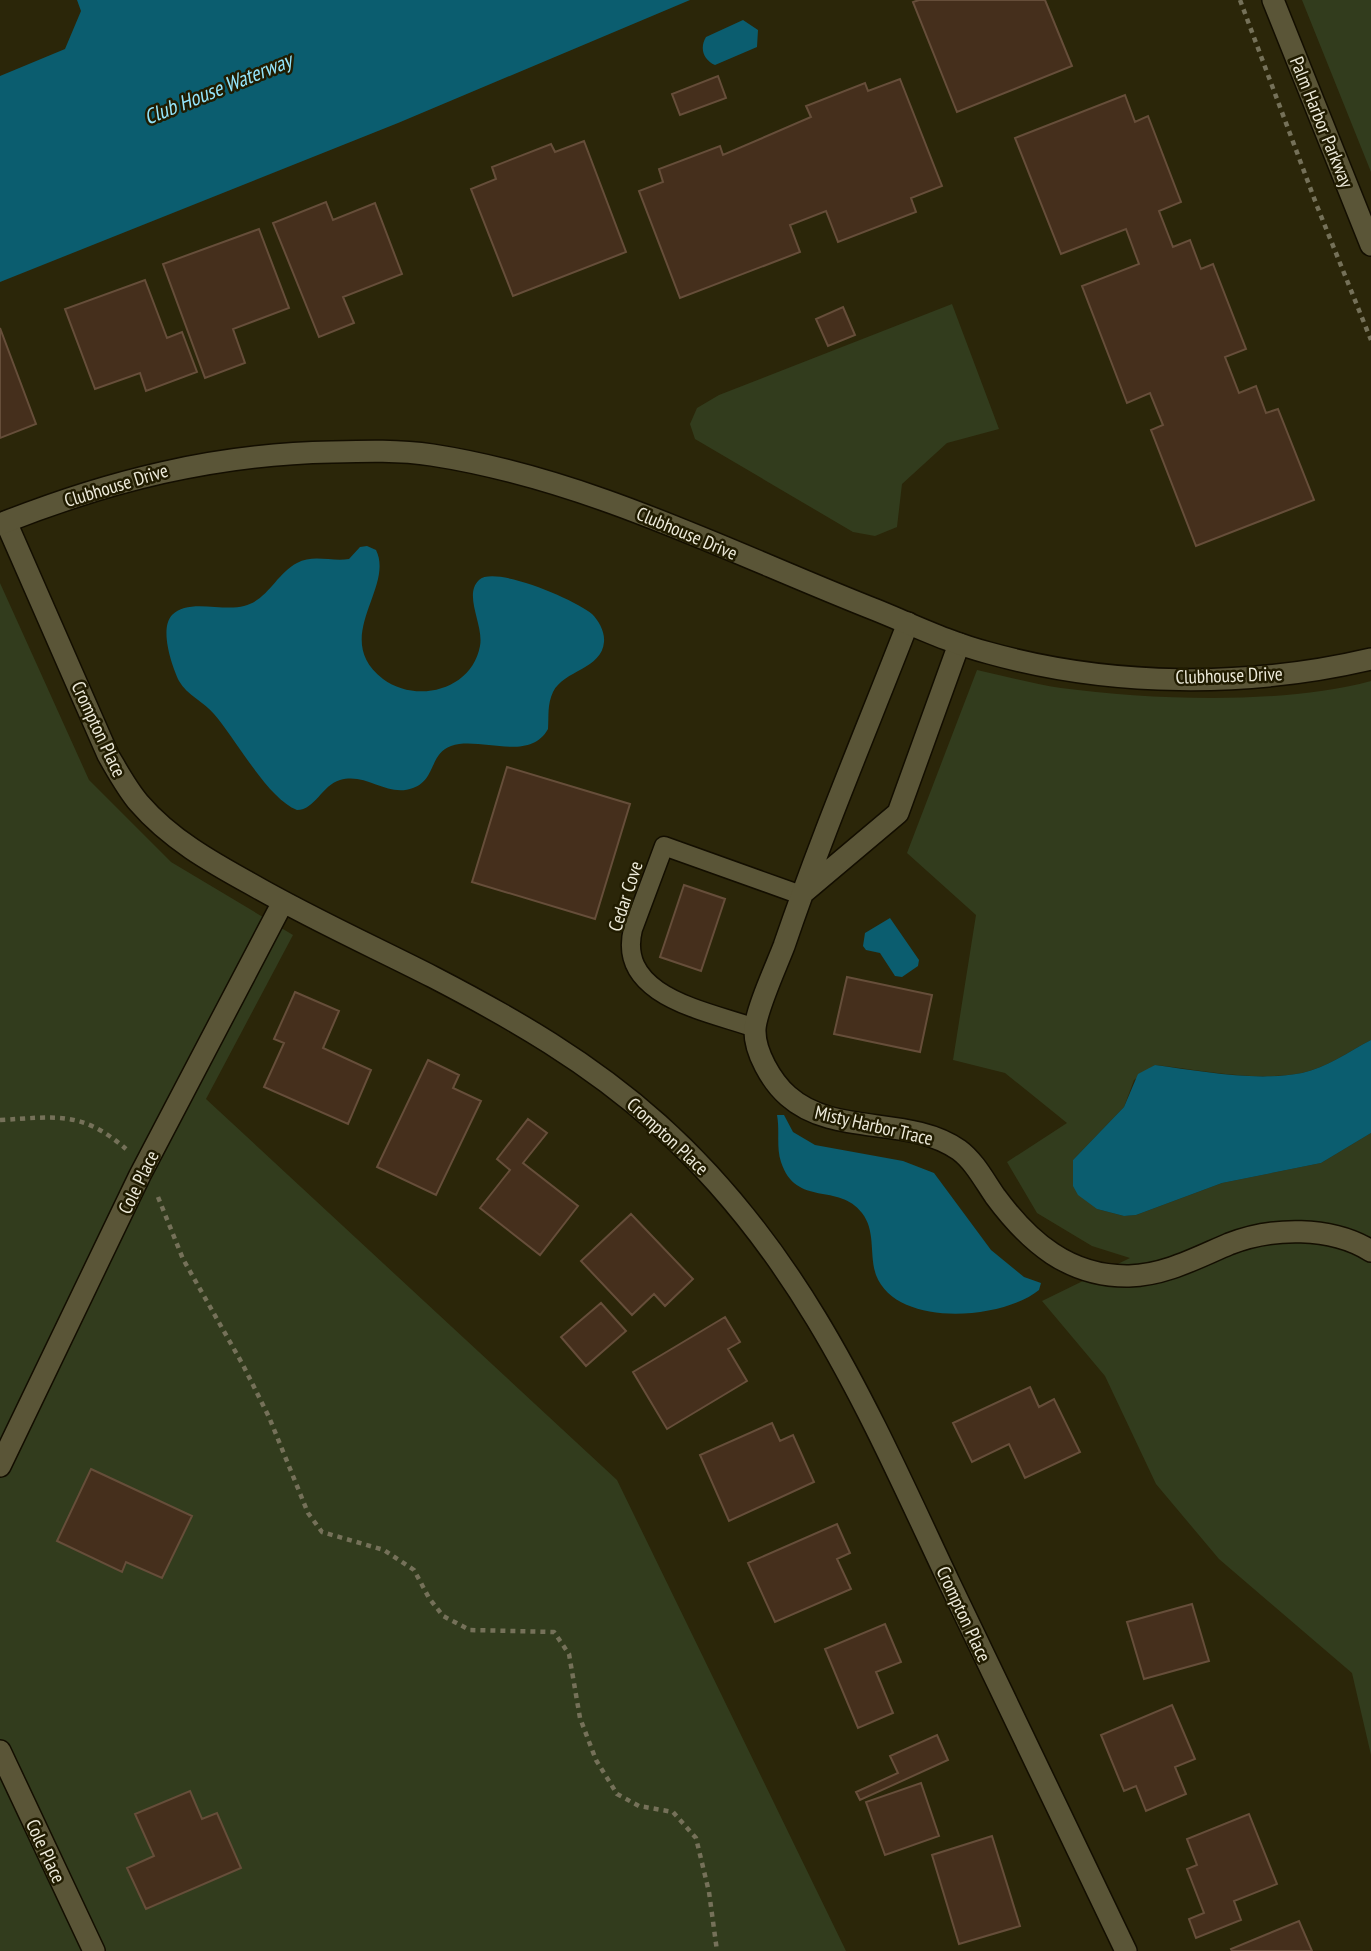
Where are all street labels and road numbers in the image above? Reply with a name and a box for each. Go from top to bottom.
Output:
street label: Palm Harbor Parkway [1285,53,1360,192]
street label: Clubhouse Drive [61,458,171,512]
street label: Clubhouse Drive [633,501,741,565]
street label: Clubhouse Drive [1175,661,1283,689]
street label: Crompton Place [66,677,132,781]
street label: Cedar Cove [602,858,648,934]
street label: Crompton Place [622,1092,714,1180]
street label: Misty Harbor Trace [813,1100,936,1150]
street label: Cole Place [112,1146,164,1218]
street label: Crompton Place [931,1562,997,1666]
street label: Cole Place [21,1815,71,1887]

